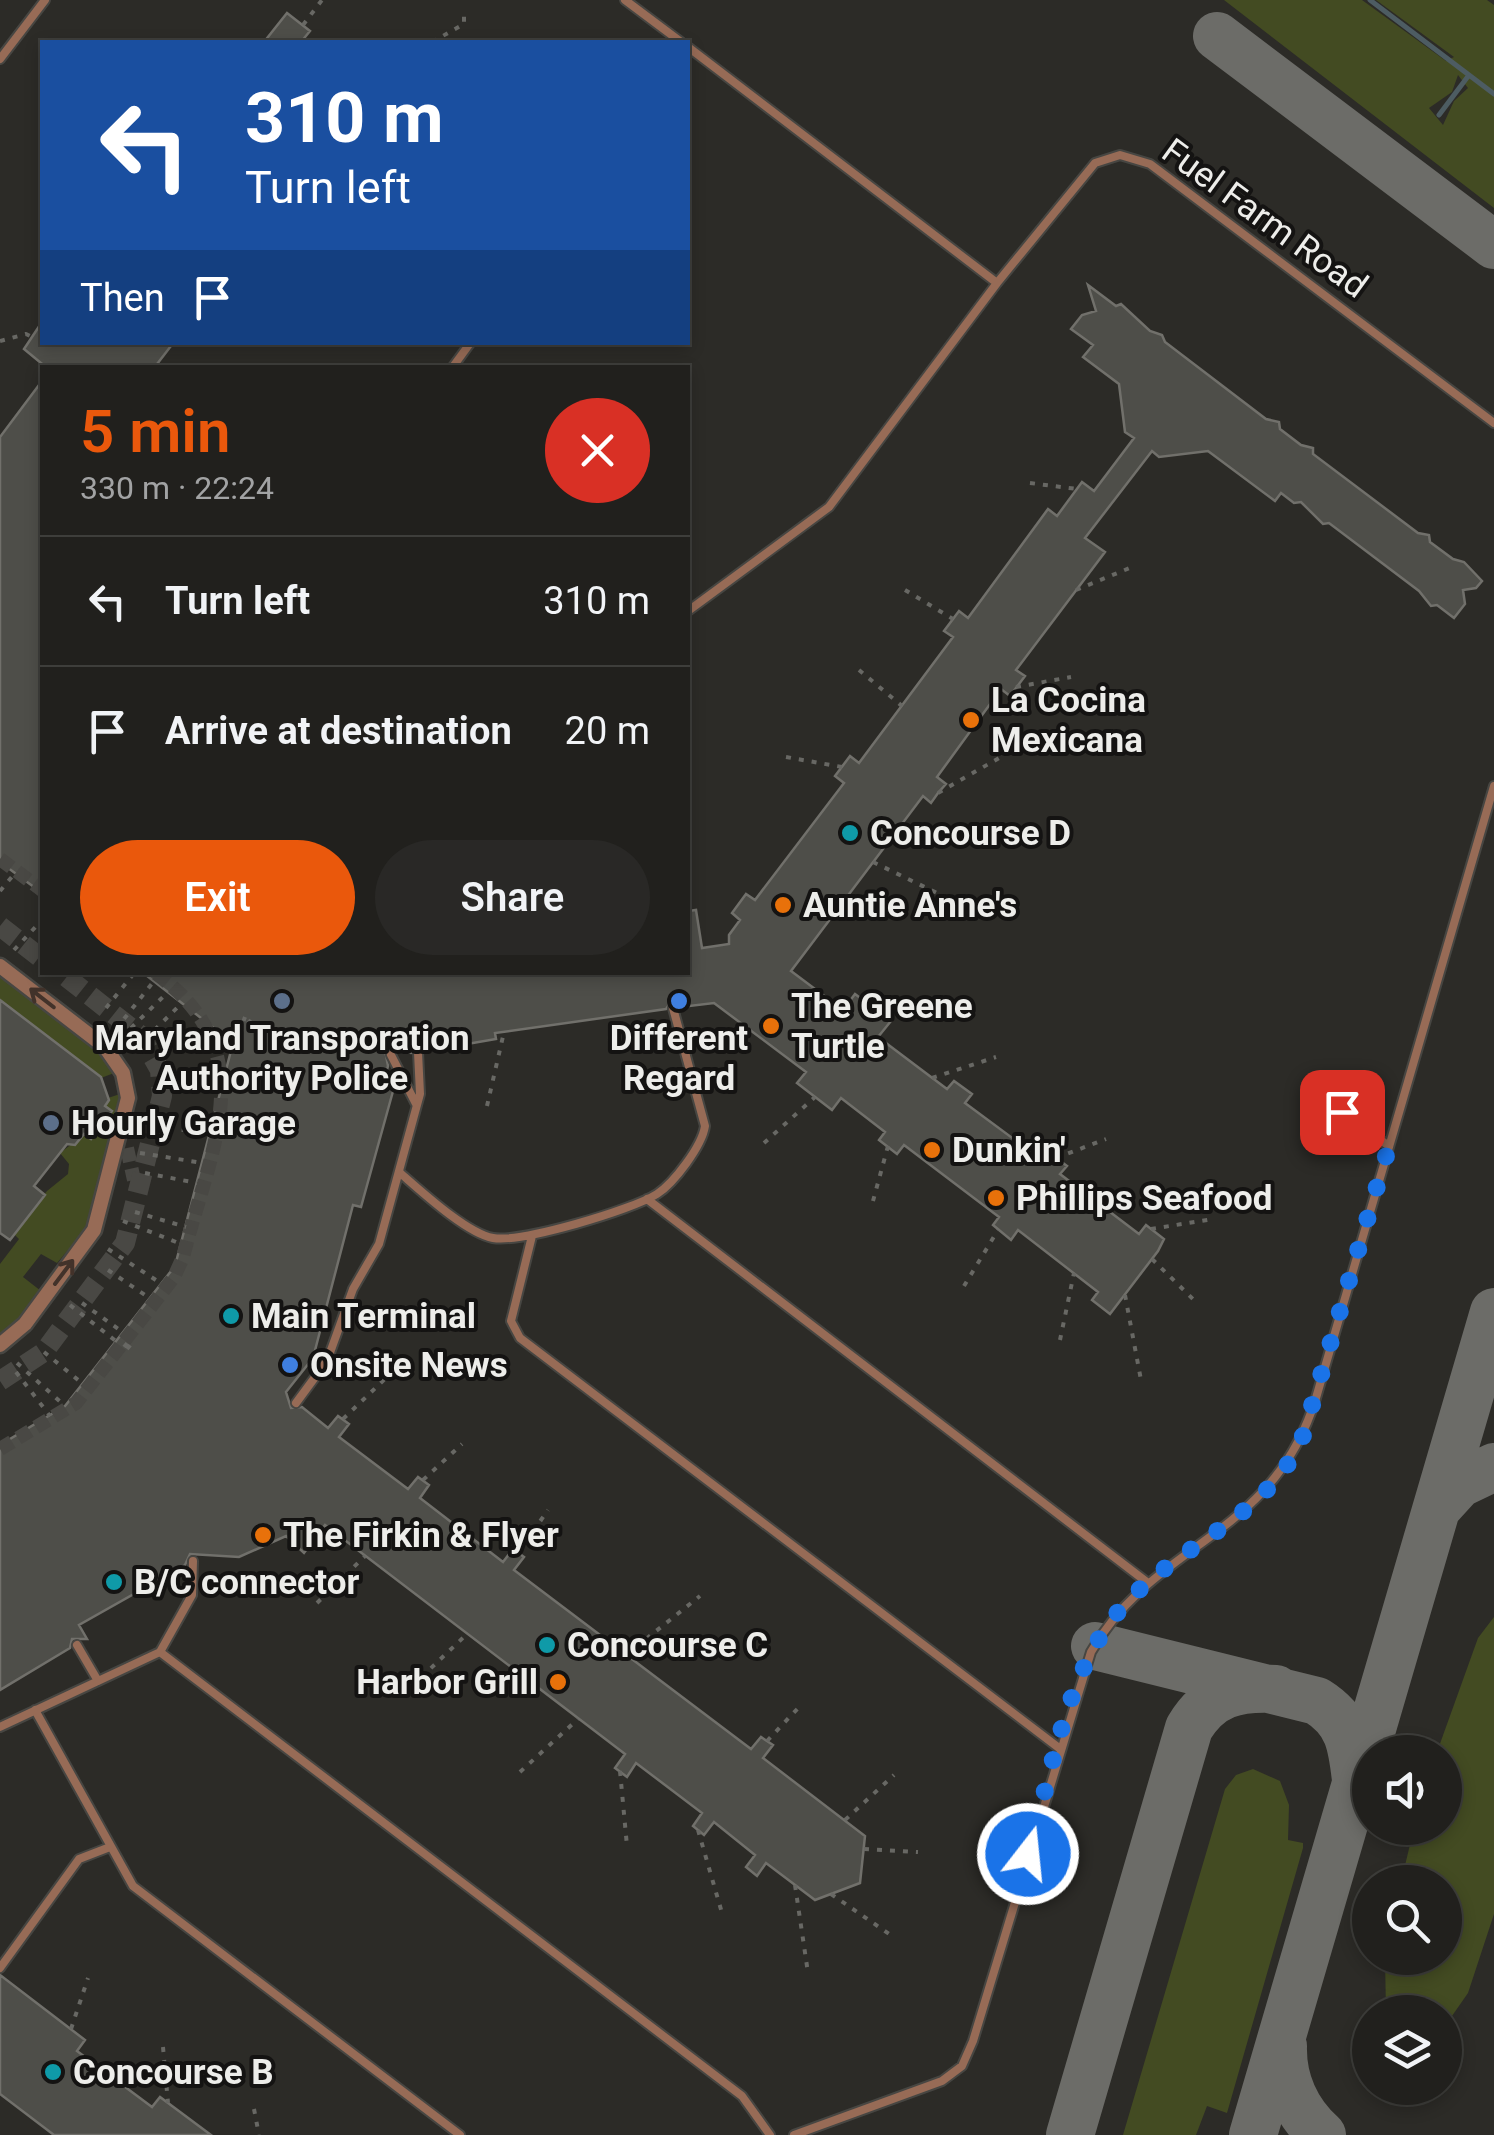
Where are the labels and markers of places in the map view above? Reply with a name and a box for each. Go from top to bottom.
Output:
place label: La Cocina Mexicana [991,680,1146,761]
marker: La Cocina Mexicana [960,709,982,731]
place label: Concourse D [870,813,1071,854]
marker: Concourse D [839,822,861,844]
place label: Auntie Anne's [803,885,1017,926]
marker: Auntie Anne's [772,894,794,916]
place label: The Greene Turtle [791,986,973,1067]
marker: Maryland Transporation Authority Police [271,990,293,1012]
marker: Different Regard [668,990,690,1012]
marker: The Greene Turtle [760,1015,782,1037]
place label: Maryland Transporation Authority Police [94,1018,470,1099]
place label: Different Regard [610,1018,748,1099]
pin [1300,1070,1385,1155]
place label: Hourly Garage [71,1103,296,1144]
marker: Hourly Garage [40,1112,62,1134]
place label: Dunkin' [952,1130,1066,1171]
marker: Dunkin' [921,1139,943,1161]
place label: Phillips Seafood [1016,1178,1273,1219]
marker: Phillips Seafood [985,1187,1007,1209]
place label: Main Terminal [251,1296,476,1337]
marker: Main Terminal [220,1305,242,1327]
place label: Onsite News [310,1345,508,1386]
marker: Onsite News [279,1354,301,1376]
place label: The Firkin & Flyer [283,1515,559,1556]
marker: The Firkin & Flyer [252,1524,274,1546]
place label: B/C connector [134,1562,359,1603]
marker: B/C connector [103,1571,125,1593]
place label: Concourse C [567,1625,768,1666]
marker: Concourse C [536,1634,558,1656]
place label: Harbor Grill [356,1662,538,1703]
marker: Harbor Grill [547,1671,569,1693]
place label: Concourse B [73,2052,274,2093]
marker: Concourse B [42,2061,64,2083]

